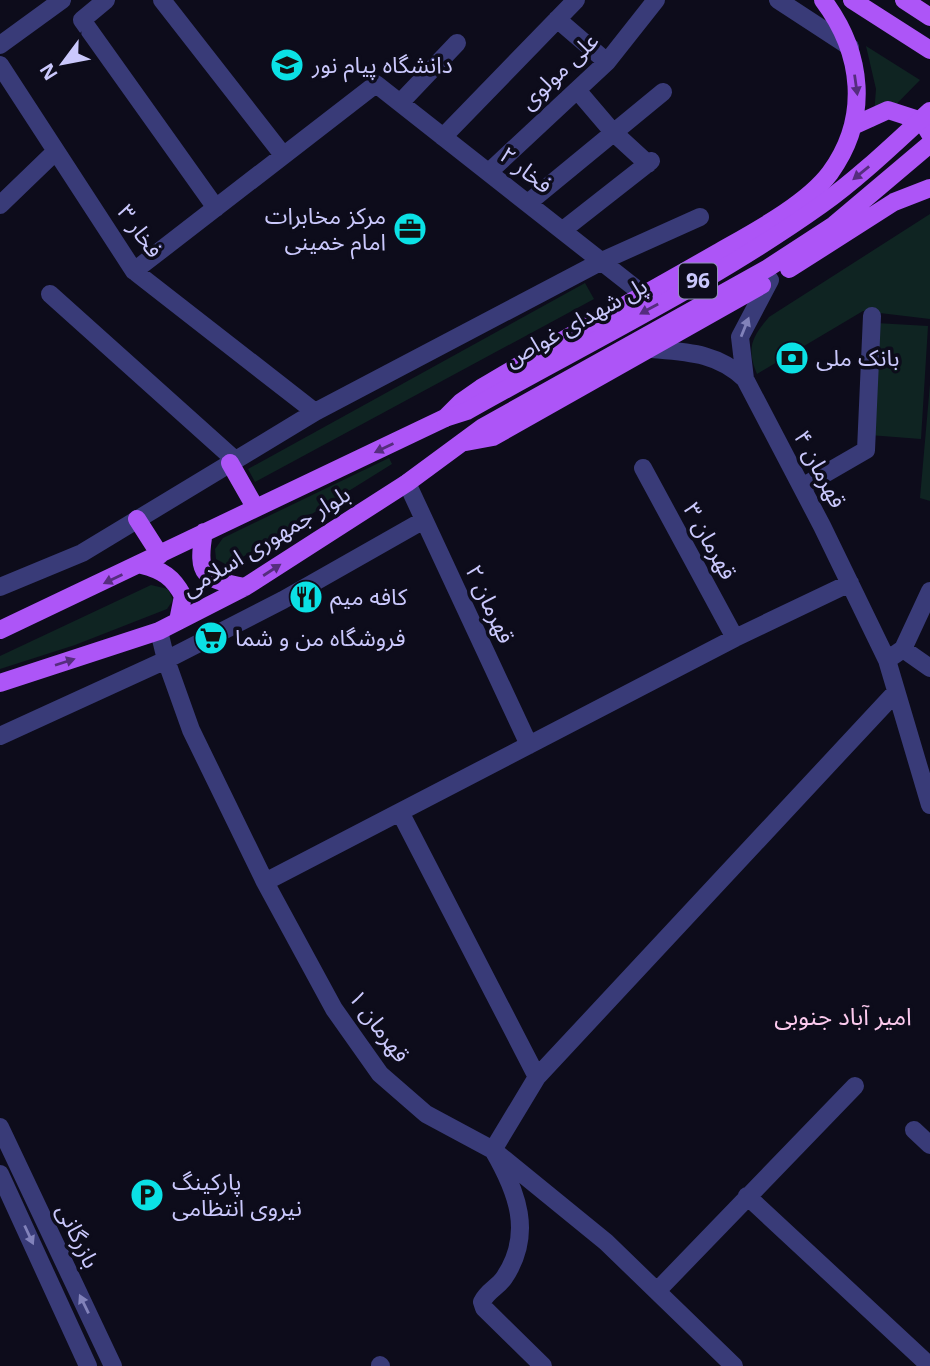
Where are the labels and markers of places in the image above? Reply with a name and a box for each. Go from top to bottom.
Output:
school or university icon: دانشگاه پیام نور [268,46,306,84]
place label: دانشگاه پیام نور [311,48,453,83]
place label: مرکز مخابرات امام خمینی [265,199,386,260]
office icon: مرکز مخابرات امام خمینی [391,210,429,248]
bank icon: بانک ملی [773,339,811,377]
place label: بانک ملی [816,341,899,373]
restaurant icon: کافه میم [287,578,325,616]
place label: کافه میم [330,580,408,614]
supermarket icon: فروشگاه من و شما [192,619,230,657]
place label: فروشگاه من و شما [235,621,406,653]
place label: پارکینگ نیروی انتظامی [172,1165,302,1223]
parking icon: پارکینگ نیروی انتظامی [128,1176,166,1214]

